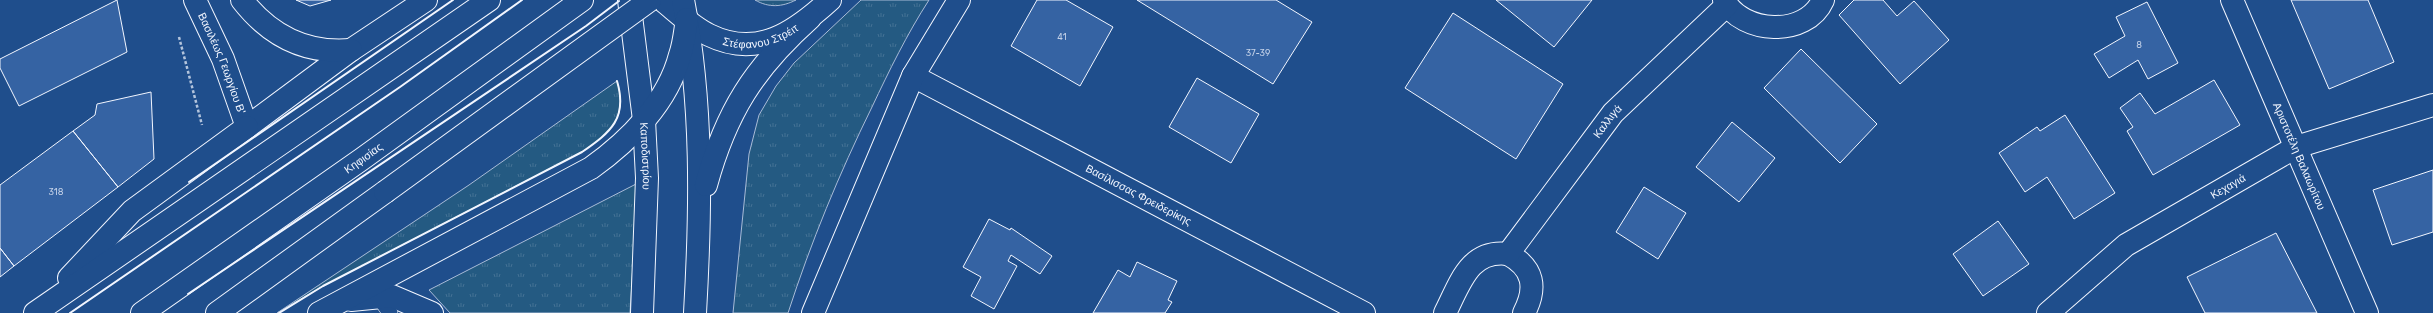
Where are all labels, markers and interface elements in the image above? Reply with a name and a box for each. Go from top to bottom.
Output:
street label: Βασιλέως Γεωργίου Β' [195,11,248,116]
street label: Στέφανου Στρέιτ [721,21,801,51]
house number: 41 [1057,32,1067,42]
house number: 8 [2136,40,2142,50]
house number: 37-39 [1246,48,1270,58]
street label: Αριστοτέλη Βαλαωρίτου [2270,101,2328,212]
street label: Καλλιγά [1591,102,1625,141]
street label: Καποδιστρίου [637,122,653,190]
street label: Κηφισίας [342,140,385,177]
street label: Βασίλισσας Φρειδερίκης [1083,162,1194,228]
street label: Κεχαγιά [2208,171,2249,202]
house number: 318 [49,187,64,197]

